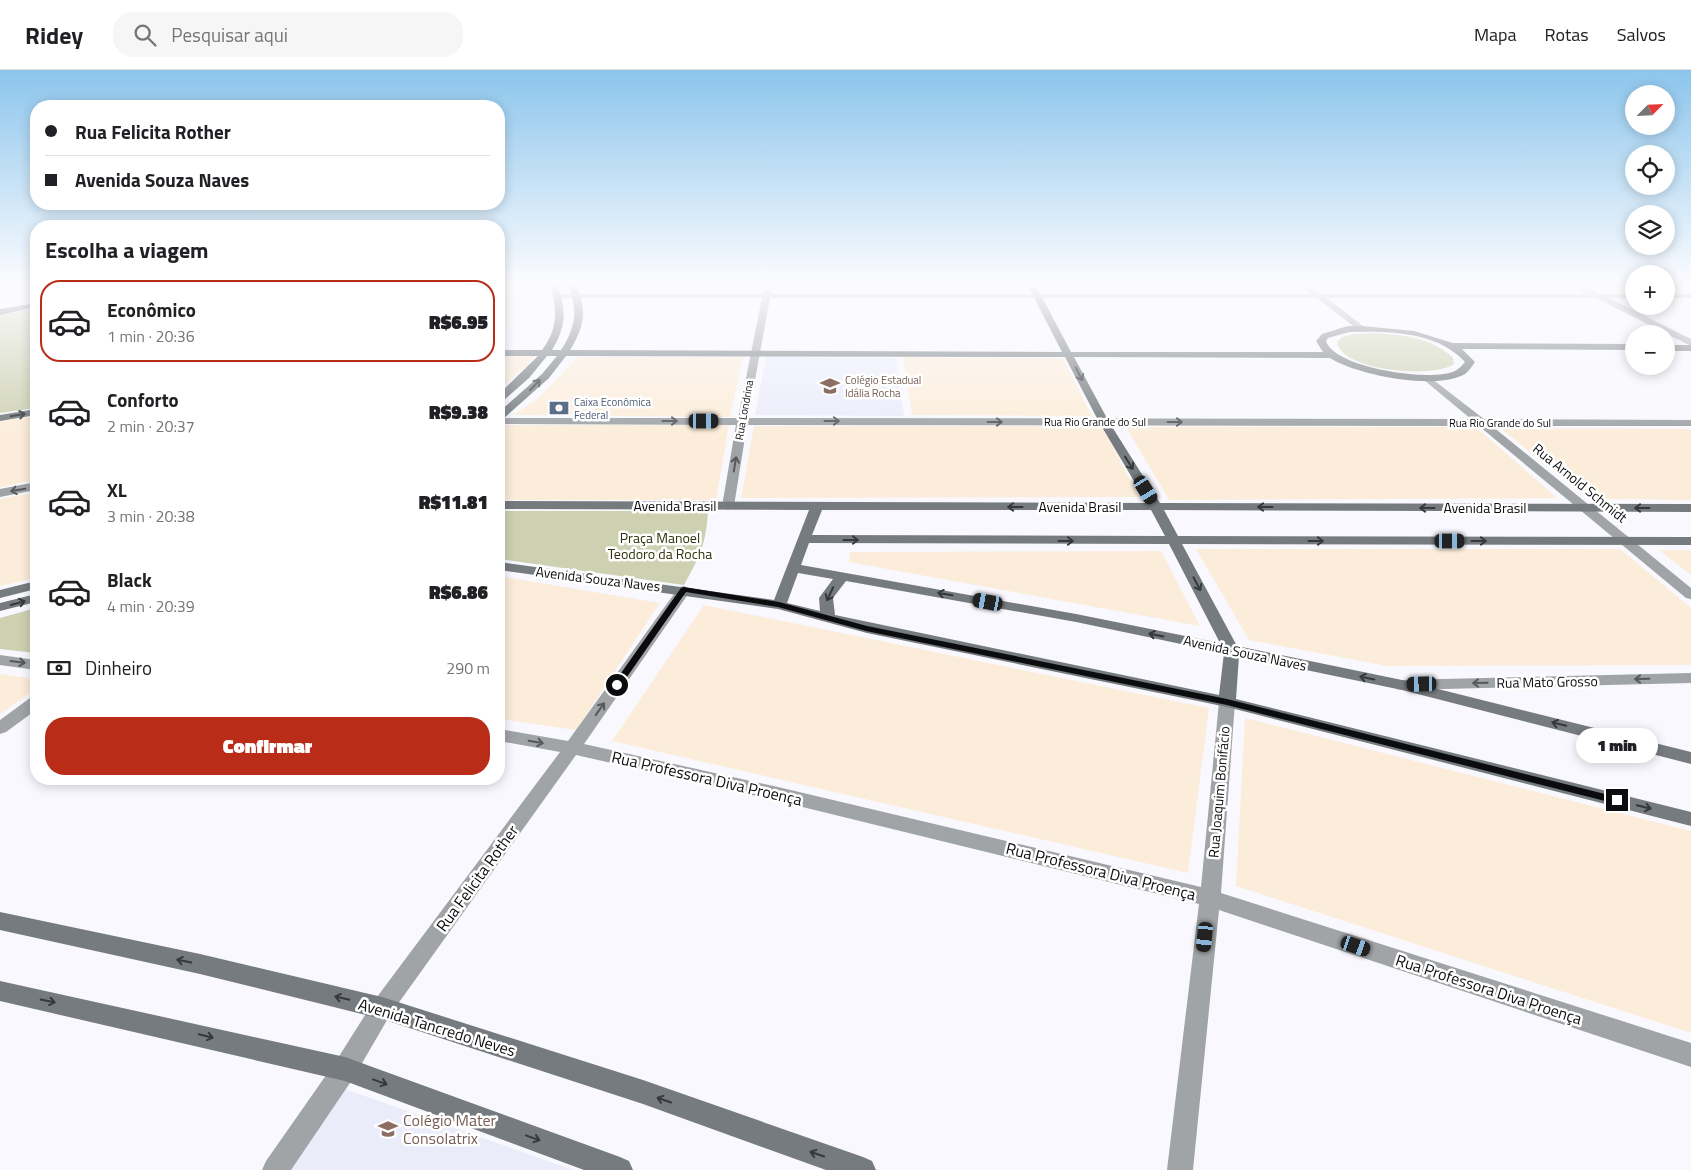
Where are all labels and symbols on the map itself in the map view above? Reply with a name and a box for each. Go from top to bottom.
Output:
north arrow [1625,85,1675,135]
one-way arrow [1075,366,1084,381]
place label: Colégio Estadual Idália Rocha [845,372,921,401]
school or university icon: Colégio Estadual Idália Rocha [819,375,841,397]
street label: Rua Londrina [731,378,757,441]
one-way arrow [529,379,541,392]
place label: Caixa Econômica Federal [574,394,651,423]
bank icon: Caixa Econômica Federal [548,397,570,419]
one-way arrow [10,410,26,420]
car [689,414,719,429]
street label: Rua Rio Grande do Sul [1044,414,1146,430]
street label: Rua Rio Grande do Sul [1449,415,1551,431]
one-way arrow [662,416,678,426]
one-way arrow [824,416,840,426]
one-way arrow [986,417,1003,427]
one-way arrow [1166,417,1183,427]
street label: Rua Arnold Schmidt [1529,438,1632,527]
one-way arrow [730,456,740,472]
one-way arrow [1125,456,1135,470]
car [1131,473,1160,507]
one-way arrow [11,486,27,495]
street label: Avenida Brasil [633,495,717,516]
street label: Avenida Brasil [1038,496,1122,517]
street label: Avenida Brasil [1443,497,1527,518]
one-way arrow [1007,502,1024,512]
one-way arrow [1257,502,1274,512]
one-way arrow [1420,503,1436,513]
one-way arrow [1635,503,1651,513]
park label: Praça Manoel Teodoro da Rocha [608,527,712,564]
car [1435,534,1465,549]
one-way arrow [843,535,859,545]
one-way arrow [1058,536,1074,546]
one-way arrow [1308,536,1324,546]
one-way arrow [1470,536,1487,546]
street label: Avenida Souza Naves [535,560,662,597]
one-way arrow [1193,576,1202,591]
one-way arrow [824,587,834,602]
one-way arrow [938,588,954,598]
car [971,592,1004,612]
one-way arrow [10,597,26,607]
street label: Avenida Souza Naves [1182,629,1309,676]
one-way arrow [1149,630,1165,639]
one-way arrow [10,657,26,667]
street label: Rua Mato Grosso [1496,670,1598,693]
one-way arrow [1359,673,1375,682]
route start [606,674,628,696]
one-way arrow [1635,675,1651,684]
car [1406,676,1437,692]
one-way arrow [1472,678,1488,688]
one-way arrow [595,702,605,716]
one-way arrow [1551,719,1567,728]
street label: Rua Joaquim Bonifácio [1202,725,1235,859]
callout: 1 min [1576,728,1658,762]
one-way arrow [527,737,543,747]
street label: Rua Professora Diva Proença [609,744,805,812]
route end [1606,789,1628,811]
one-way arrow [1635,803,1651,812]
street label: Rua Felicita Rother [430,819,524,936]
street label: Rua Professora Diva Proença [1004,836,1198,906]
car [1195,921,1214,953]
car [1339,934,1372,958]
street label: Rua Professora Diva Proença [1393,948,1585,1030]
one-way arrow [177,956,193,965]
street label: Avenida Tancredo Neves [355,992,519,1062]
one-way arrow [335,993,351,1002]
one-way arrow [39,996,55,1006]
one-way arrow [198,1032,214,1041]
one-way arrow [372,1078,387,1087]
one-way arrow [657,1095,672,1104]
place label: Colégio Mater Consolatrix [403,1108,497,1150]
school or university icon: Colégio Mater Consolatrix [377,1118,399,1140]
one-way arrow [524,1134,540,1143]
one-way arrow [810,1149,826,1158]

